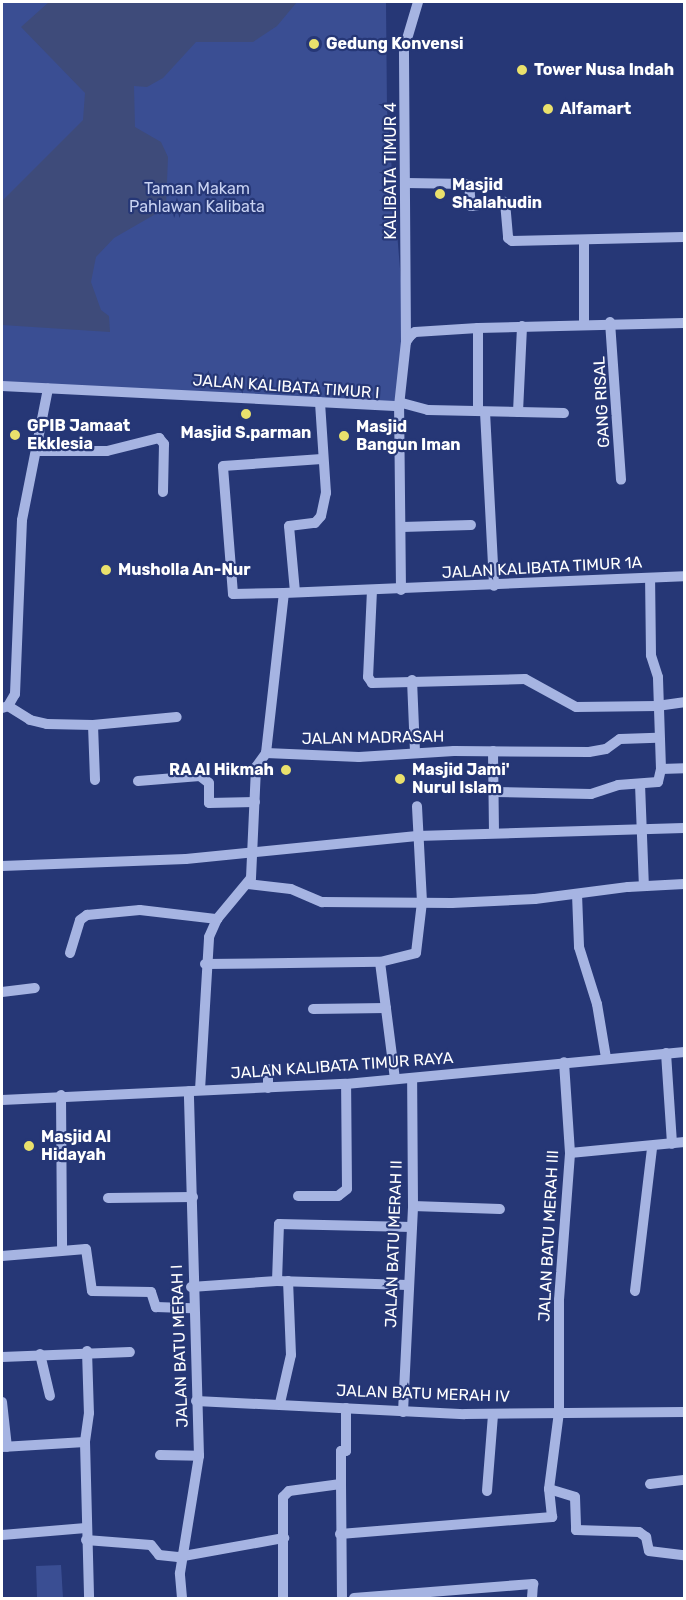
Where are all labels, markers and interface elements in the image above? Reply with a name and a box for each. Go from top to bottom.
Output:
place label: Gedung Konvensi [326,34,464,54]
marker: Gedung Konvensi [307,37,321,51]
place label: Tower Nusa Indah [534,60,674,80]
marker: Tower Nusa Indah [515,63,529,77]
place label: Alfamart [560,99,631,119]
street label: KALIBATA TIMUR 4 [381,102,401,240]
marker: Alfamart [541,102,555,116]
place label: Masjid Shalahudin [452,175,542,213]
park label: Taman Makam Pahlawan Kalibata [129,179,265,217]
marker: Masjid Shalahudin [433,187,447,201]
street label: GANG RISAL [590,356,614,448]
street label: JALAN KALIBATA TIMUR I [191,371,381,403]
marker: Masjid S.parman [239,407,253,421]
place label: GPIB Jamaat Ekklesia [27,416,130,454]
place label: Masjid Bangun Iman [356,417,461,455]
place label: Masjid S.parman [181,423,311,443]
marker: GPIB Jamaat Ekklesia [8,428,22,442]
marker: Masjid Bangun Iman [337,429,351,443]
street label: JALAN KALIBATA TIMUR 1A [441,553,643,583]
place label: Musholla An-Nur [118,560,251,580]
marker: Musholla An-Nur [99,563,113,577]
street label: JALAN MADRASAH [301,727,445,749]
place label: RA Al Hikmah [168,760,274,780]
place label: Masjid Jami' Nurul Islam [412,760,510,798]
marker: RA Al Hikmah [279,763,293,777]
marker: Masjid Jami' Nurul Islam [393,772,407,786]
street label: JALAN KALIBATA TIMUR RAYA [230,1049,454,1083]
place label: Masjid Al Hidayah [41,1127,111,1165]
marker: Masjid Al Hidayah [22,1139,36,1153]
street label: JALAN BATU MERAH III [535,1150,563,1322]
street label: JALAN BATU MERAH II [381,1160,407,1328]
street label: JALAN BATU MERAH I [168,1264,192,1428]
street label: JALAN BATU MERAH IV [336,1381,510,1407]

